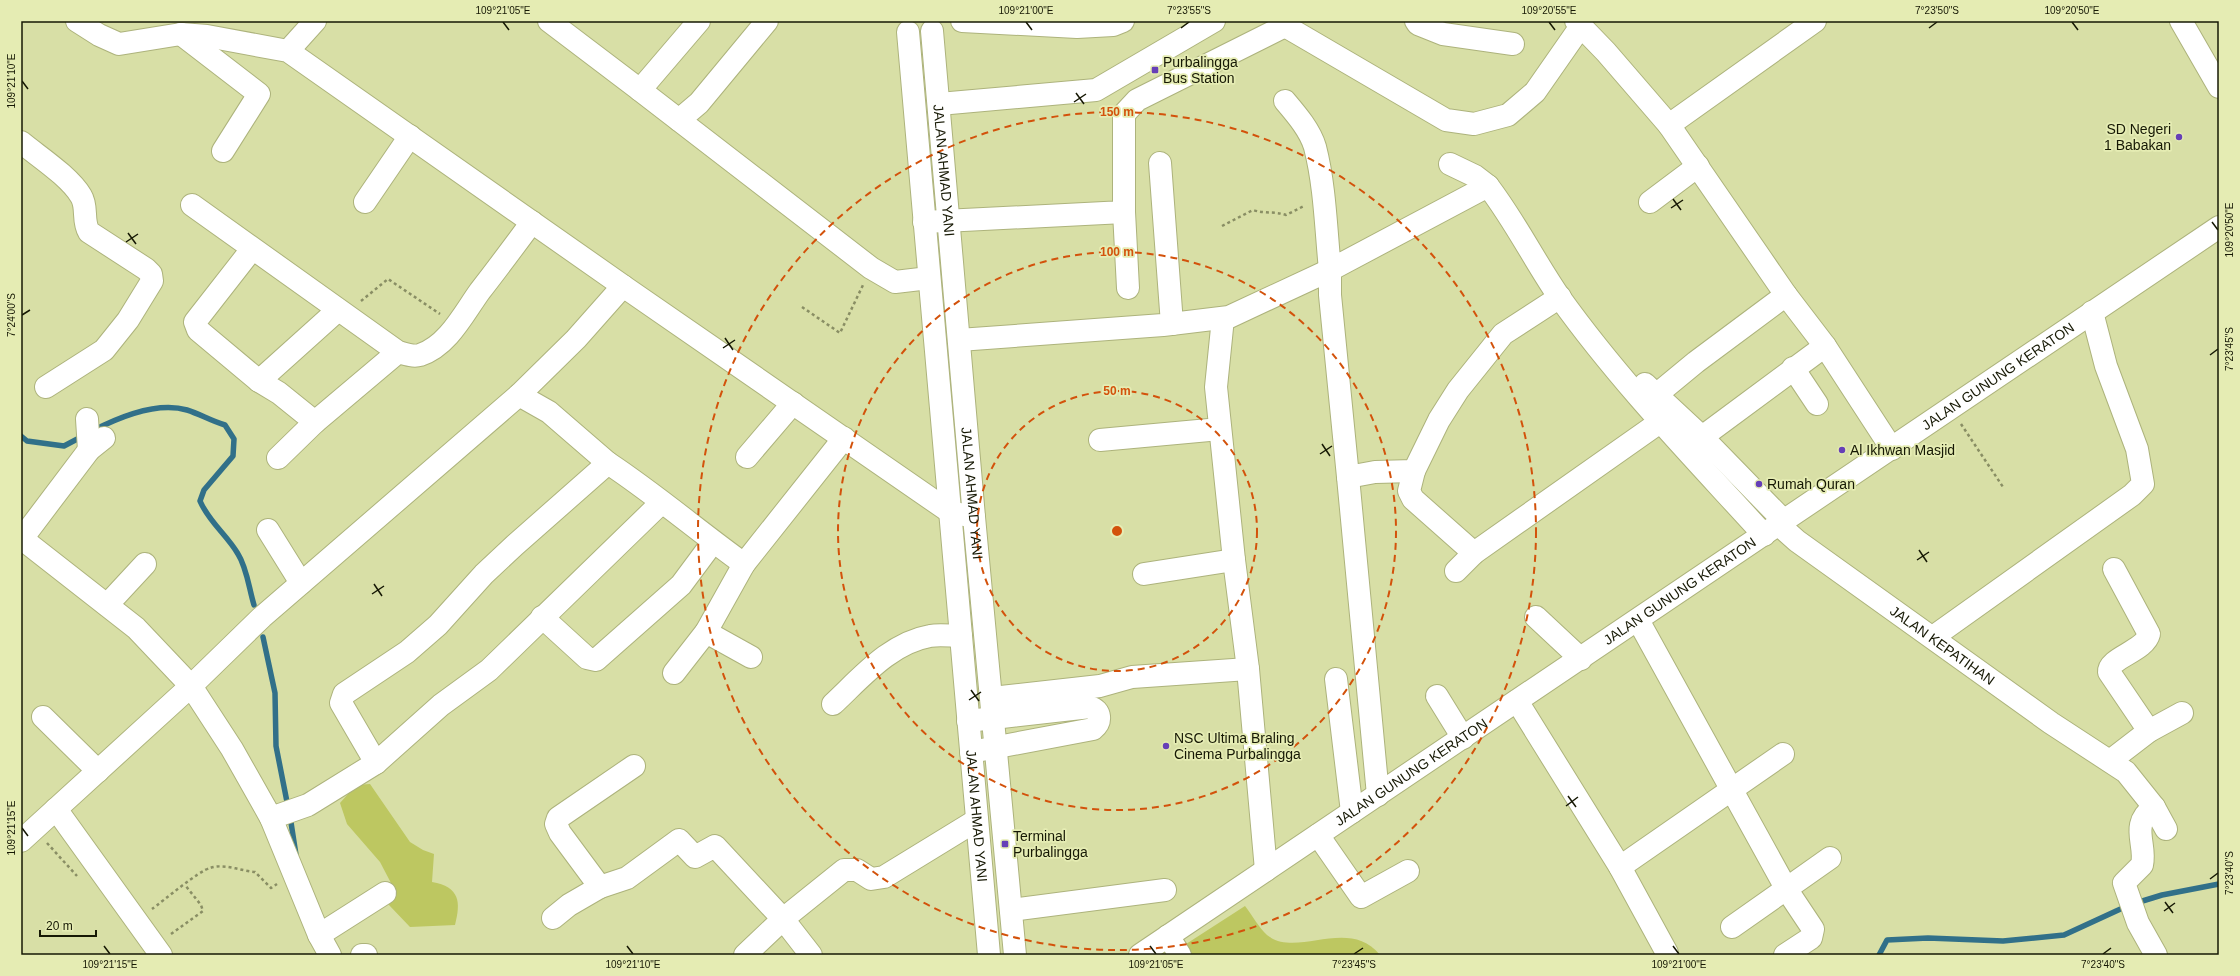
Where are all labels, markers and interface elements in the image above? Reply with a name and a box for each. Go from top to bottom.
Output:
text: 109°21'05"E [475,5,531,16]
text: 109°21'00"E [998,5,1054,16]
text: 7°23'55"S [1167,5,1211,16]
text: 109°20'55"E [1521,5,1577,16]
text: 7°23'50"S [1915,5,1959,16]
text: 109°20'50"E [2044,5,2100,16]
text: 109°21'10"E [6,53,17,109]
place label: Purbalingga Bus Station [1163,54,1238,86]
marker: Purbalingga Bus Station [1150,65,1160,75]
street label: JALAN AHMAD YANI [930,104,958,237]
text: 150 m [1100,105,1134,119]
place label: SD Negeri 1 Babakan [2104,121,2171,153]
marker: SD Negeri 1 Babakan [2174,132,2184,142]
text: 109°20'50"E [2224,202,2235,258]
text: 100 m [1100,245,1134,259]
text: 7°24'00"S [6,293,17,337]
street label: JALAN GUNUNG KERATON [1919,319,2077,433]
text: 7°23'45"S [2224,327,2235,371]
text: 50 m [1103,384,1131,398]
street label: JALAN AHMAD YANI [958,427,986,560]
place label: Al Ikhwan Masjid [1850,442,1955,458]
marker: Al Ikhwan Masjid [1837,445,1847,455]
place label: Rumah Quran [1767,476,1855,492]
marker: Rumah Quran [1754,479,1764,489]
centre of rings [1110,524,1124,538]
street label: JALAN GUNUNG KERATON [1601,534,1759,648]
street label: JALAN KEPATIHAN [1887,602,1998,688]
street label: JALAN GUNUNG KERATON [1332,715,1490,829]
place label: NSC Ultima Braling Cinema Purbalingga [1174,730,1301,762]
marker: NSC Ultima Braling Cinema Purbalingga [1161,741,1171,751]
street label: JALAN AHMAD YANI [963,749,991,883]
text: 109°21'15"E [6,800,17,856]
place label: Terminal Purbalingga [1013,828,1088,860]
marker: Terminal Purbalingga [1000,839,1010,849]
text: 7°23'40"S [2224,851,2235,895]
scale bar [40,912,96,938]
text: 20 m [46,919,73,933]
text: 109°21'15"E [82,959,138,970]
text: 109°21'10"E [605,959,661,970]
text: 109°21'05"E [1128,959,1184,970]
text: 7°23'45"S [1332,959,1376,970]
text: 109°21'00"E [1651,959,1707,970]
text: 7°23'40"S [2081,959,2125,970]

